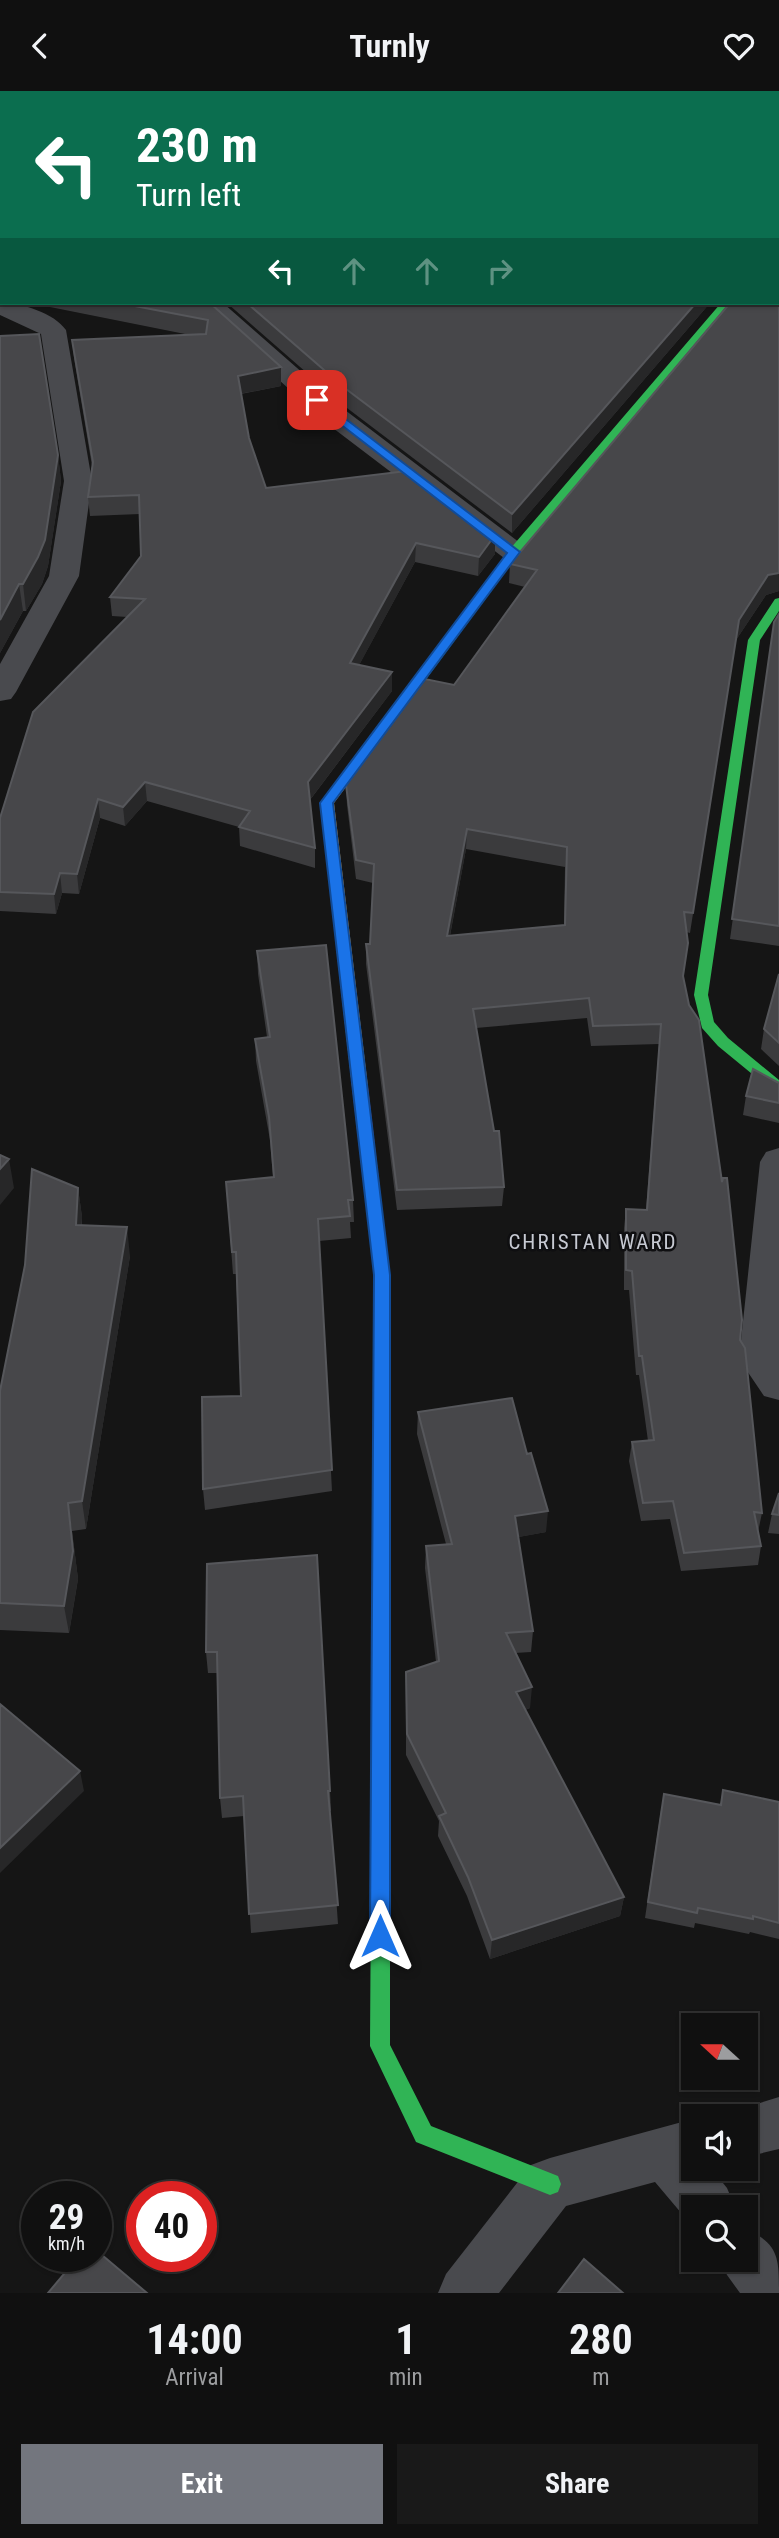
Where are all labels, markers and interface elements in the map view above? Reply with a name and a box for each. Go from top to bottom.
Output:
icon: back [21,27,59,65]
text: Turnly [349,27,430,65]
icon: heart [720,27,758,65]
text: 230 m [136,117,258,174]
icon: left [21,119,112,210]
text: Turn left [136,176,241,214]
icon: left [262,252,300,290]
icon: ahead [335,252,373,290]
icon: ahead [408,252,446,290]
icon: right [481,252,519,290]
pin [287,370,347,430]
icon: arrive [298,381,336,419]
district label: CHRISTAN WARD [508,1230,678,1254]
position arrow [343,1899,417,1973]
north arrow [681,2013,758,2089]
map controls [681,2013,758,2272]
button: sound [681,2104,758,2181]
speed limit sign: 40 [126,2181,217,2272]
button: search [681,2195,758,2272]
text: 29 [49,2197,84,2238]
text: km/h [48,2233,85,2254]
text: 14:00 [146,2315,243,2364]
text: 1 [395,2315,416,2364]
text: 280 [569,2315,633,2364]
text: Arrival [165,2364,224,2391]
text: min [389,2364,423,2391]
text: m [592,2364,609,2391]
button: Exit [21,2444,383,2524]
button: Share [397,2444,758,2524]

